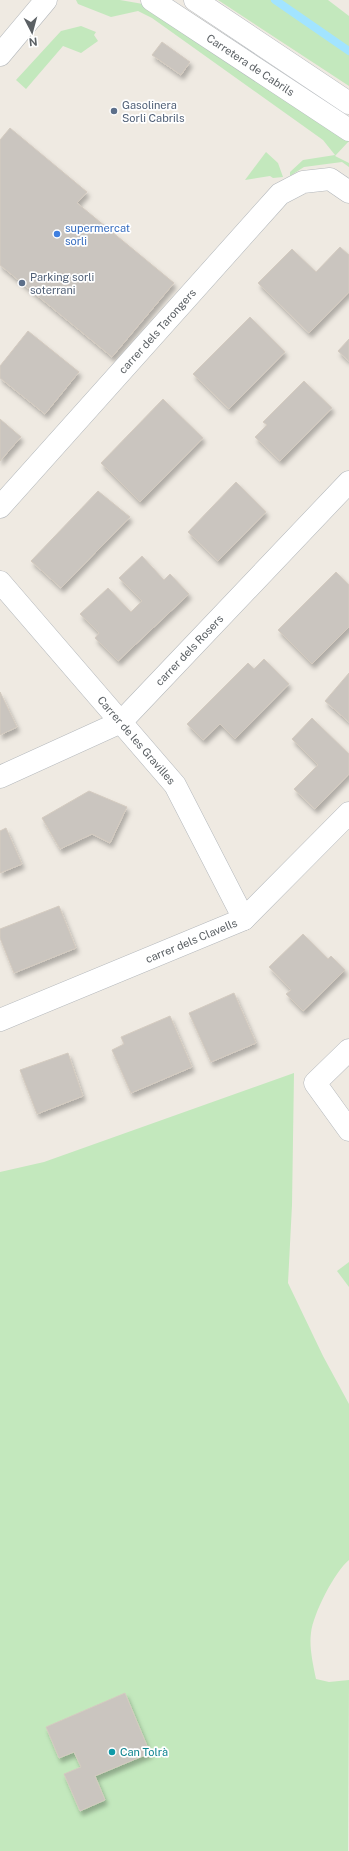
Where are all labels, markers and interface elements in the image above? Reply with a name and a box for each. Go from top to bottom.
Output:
north arrow [12,12,52,52]
street label: Carretera de Cabrils [204,32,297,99]
text: N [28,36,38,48]
place label: Gasolinera Sorli Cabrils [122,99,185,124]
marker: Gasolinera Sorli Cabrils [109,106,119,116]
place label: supermercat sorli [65,222,130,247]
marker: supermercat sorli [52,229,62,239]
place label: Parking sorli soterrani [30,271,94,296]
marker: Parking sorli soterrani [17,278,27,288]
street label: carrer dels Tarongers [116,286,199,376]
street label: carrer dels Rosers [153,612,226,688]
street label: Carrer de les Gravilles [95,694,178,787]
street label: carrer dels Clavells [144,916,239,965]
place label: Can Tolrà [120,1746,168,1758]
marker: Can Tolrà [107,1747,117,1757]

